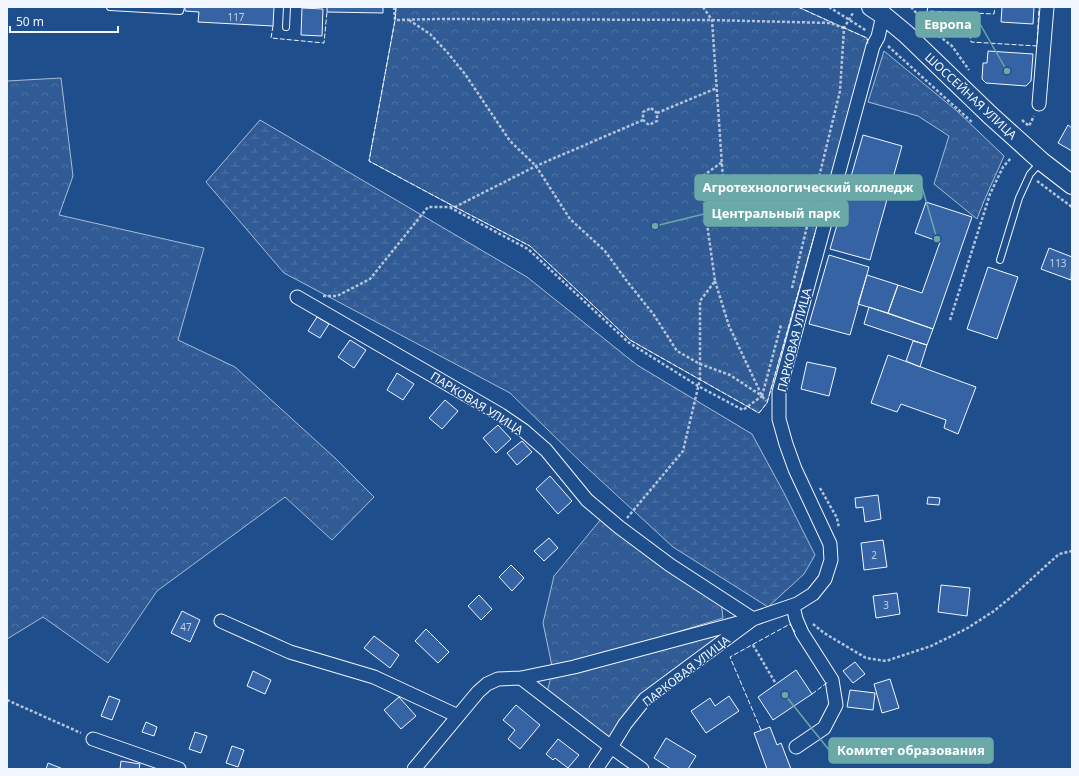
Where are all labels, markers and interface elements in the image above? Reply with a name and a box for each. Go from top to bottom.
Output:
scale bar [10,8,118,34]
house number: 117 [227,10,245,24]
callout: Европа [916,12,980,37]
text: 50 m [16,13,44,30]
text: Европа [924,15,972,33]
street label: ШОССЕЙНАЯ УЛИЦА [921,49,1021,143]
callout: Агротехнологический колледж [695,175,922,200]
text: Агротехнологический колледж [703,178,914,196]
callout: Центральный парк [704,201,848,226]
text: Центральный парк [712,204,840,222]
house number: 113 [1049,256,1067,270]
street label: ПАРКОВАЯ УЛИЦА [773,286,815,394]
street label: ПАРКОВАЯ УЛИЦА [427,368,527,439]
house number: 2 [871,548,877,562]
house number: 3 [883,598,889,612]
house number: 47 [180,620,192,634]
street label: ПАРКОВАЯ УЛИЦА [639,631,734,711]
callout: Комитет образования [829,738,993,763]
text: Комитет образования [837,741,985,759]

